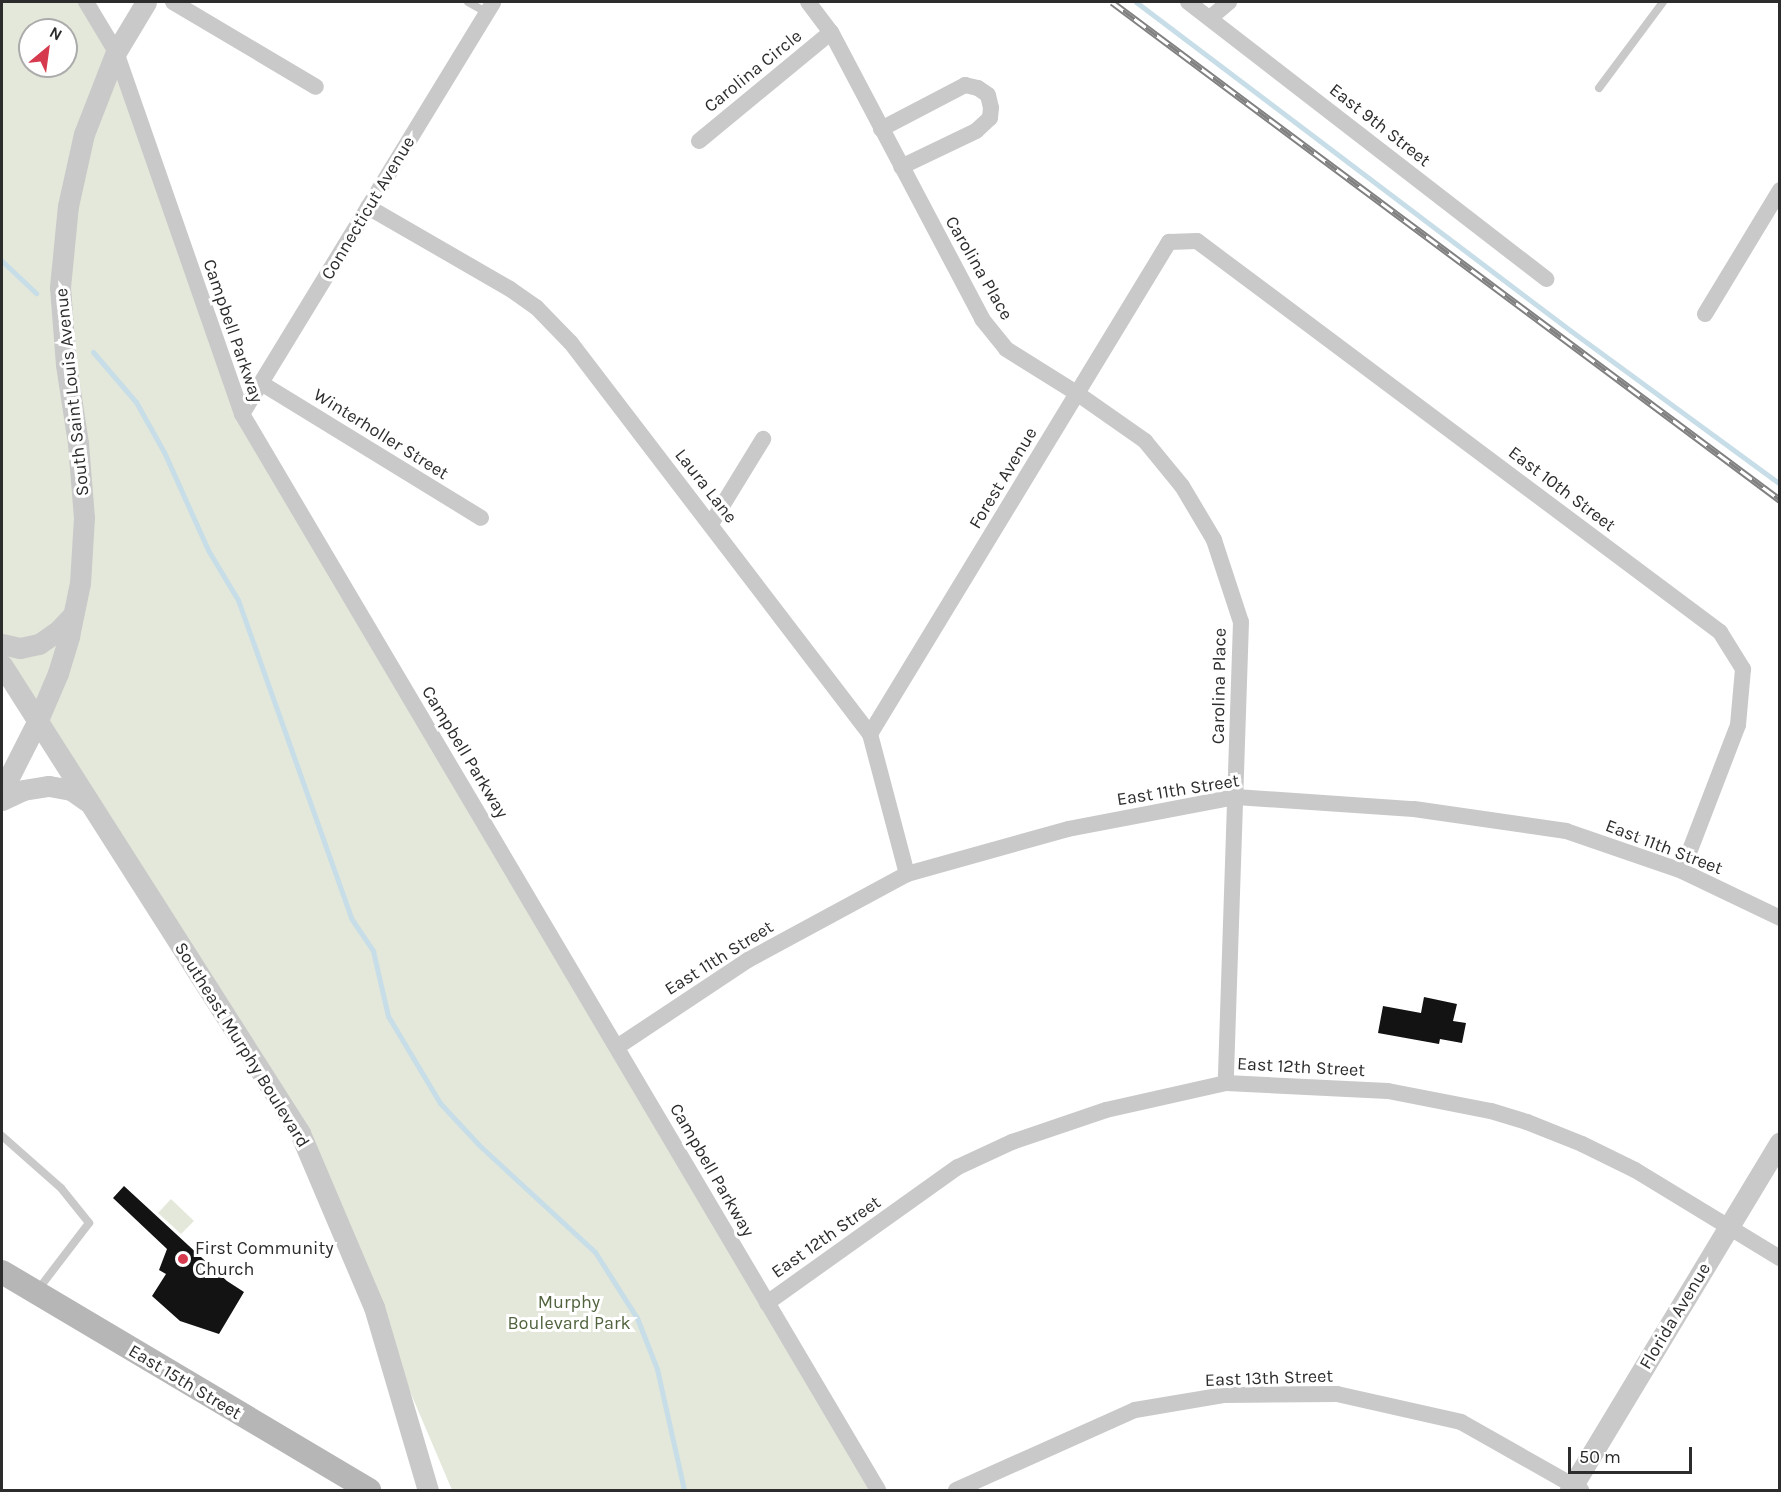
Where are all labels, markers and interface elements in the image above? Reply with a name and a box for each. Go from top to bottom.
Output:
north arrow [18,18,78,78]
text: N [46,22,66,45]
street label: Carolina Circle [700,25,806,117]
street label: East 9th Street [1325,79,1435,171]
street label: Connecticut Avenue [317,132,419,284]
street label: Carolina Place [941,212,1017,324]
street label: Campbell Parkway [198,256,268,406]
street label: South Saint Louis Avenue [50,287,94,497]
street label: Winterholler Street [310,384,452,484]
street label: Forest Avenue [964,423,1042,533]
street label: East 10th Street [1504,442,1620,536]
street label: Laura Lane [670,445,742,527]
street label: Carolina Place [1207,628,1231,744]
street label: Campbell Parkway [417,682,513,822]
street label: East 11th Street [1115,770,1241,810]
street label: East 11th Street [1602,815,1726,879]
street label: East 11th Street [661,916,777,1000]
street label: Southeast Murphy Boulevard [170,938,314,1152]
street label: East 12th Street [1236,1053,1366,1081]
street label: Campbell Parkway [665,1099,759,1241]
street label: East 12th Street [767,1191,885,1283]
place label: First Community Church [195,1238,334,1280]
marker: First Community Church [176,1252,190,1266]
street label: Florida Avenue [1635,1259,1715,1373]
park label: Murphy Boulevard Park [507,1292,631,1334]
street label: East 15th Street [125,1340,245,1424]
street label: East 13th Street [1204,1365,1334,1391]
scale bar [1571,1435,1696,1473]
text: 50 m [1579,1446,1621,1468]

